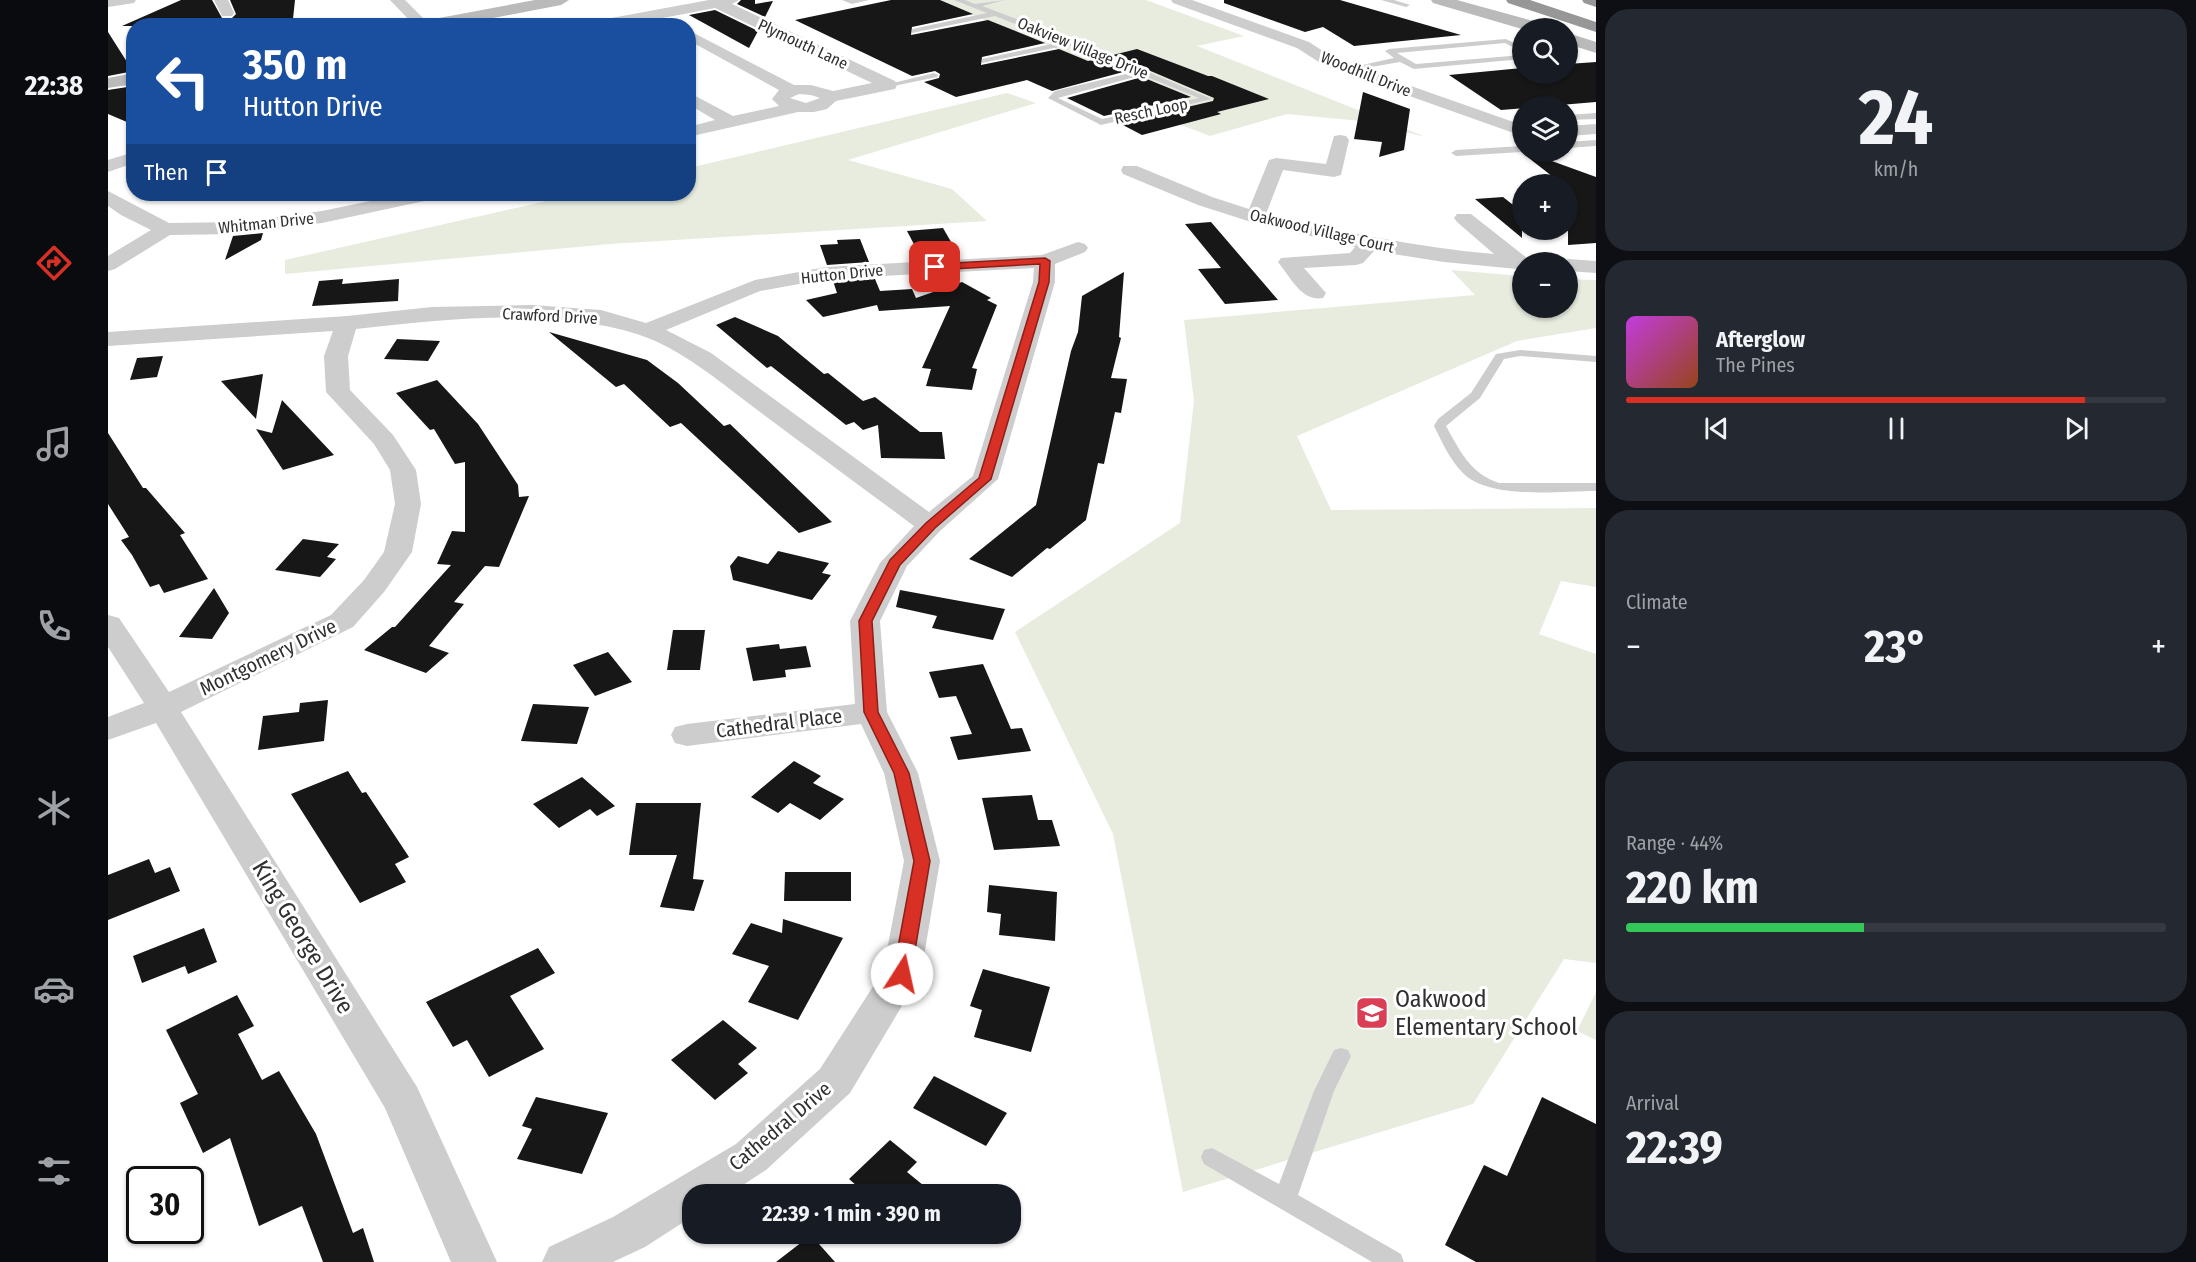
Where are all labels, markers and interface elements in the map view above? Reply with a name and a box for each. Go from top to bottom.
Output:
street label: Oakview Village Drive [1015,13,1151,83]
street label: Plymouth Lane [755,15,851,73]
map controls [1512,18,1578,318]
button: search [1512,18,1578,84]
text: 350 m [243,40,347,90]
icon: left [144,42,222,120]
street label: Woodhill Drive [1318,47,1414,101]
text: 22:38 [25,70,83,102]
text: 24 [1859,71,1933,165]
text: Hutton Drive [243,91,383,123]
street label: Resch Loop [1113,94,1189,128]
button: layers [1512,96,1578,162]
icon: arrive [200,156,233,189]
text: km/h [1874,157,1918,181]
text: Then [144,159,188,186]
button: + [1512,174,1578,240]
street label: Oakwood Village Court [1248,205,1397,257]
street label: Whitman Drive [217,209,315,237]
pin [909,241,960,292]
icon: directions [33,242,75,284]
icon: arrive [918,250,951,283]
button: − [1512,252,1578,318]
street label: Hutton Drive [800,260,884,288]
street label: Crawford Drive [502,304,598,328]
text: Afterglow [1716,326,1805,353]
text: The Pines [1716,353,1795,377]
icon: previous [1700,412,1733,445]
icon: pause [1880,412,1913,445]
icon: next [2060,412,2093,445]
icon: music [33,423,75,465]
text: Climate [1626,590,1688,614]
icon: phone [33,605,75,647]
street label: Montgomery Drive [196,613,340,701]
text: 23° [1864,620,1928,674]
text: − [1626,627,1641,667]
text: + [2151,627,2166,667]
street label: Cathedral Place [715,703,843,743]
icon: climate [33,787,75,829]
text: Range · 44% [1626,831,1723,855]
street label: King George Drive [246,855,360,1019]
text: 220 km [1626,861,1759,915]
position arrow [870,942,934,1006]
icon: car [33,968,75,1010]
place label: Oakwood Elementary School [1395,985,1578,1041]
school or university icon: Oakwood Elementary School [1354,995,1390,1031]
street label: Cathedral Drive [724,1076,836,1176]
text: Arrival [1626,1091,1679,1115]
text: 22:39 [1626,1121,1723,1175]
icon: filters [33,1150,75,1192]
speed limit sign: 30 [126,1166,204,1244]
text: 22:39 · 1 min · 390 m [762,1200,941,1227]

